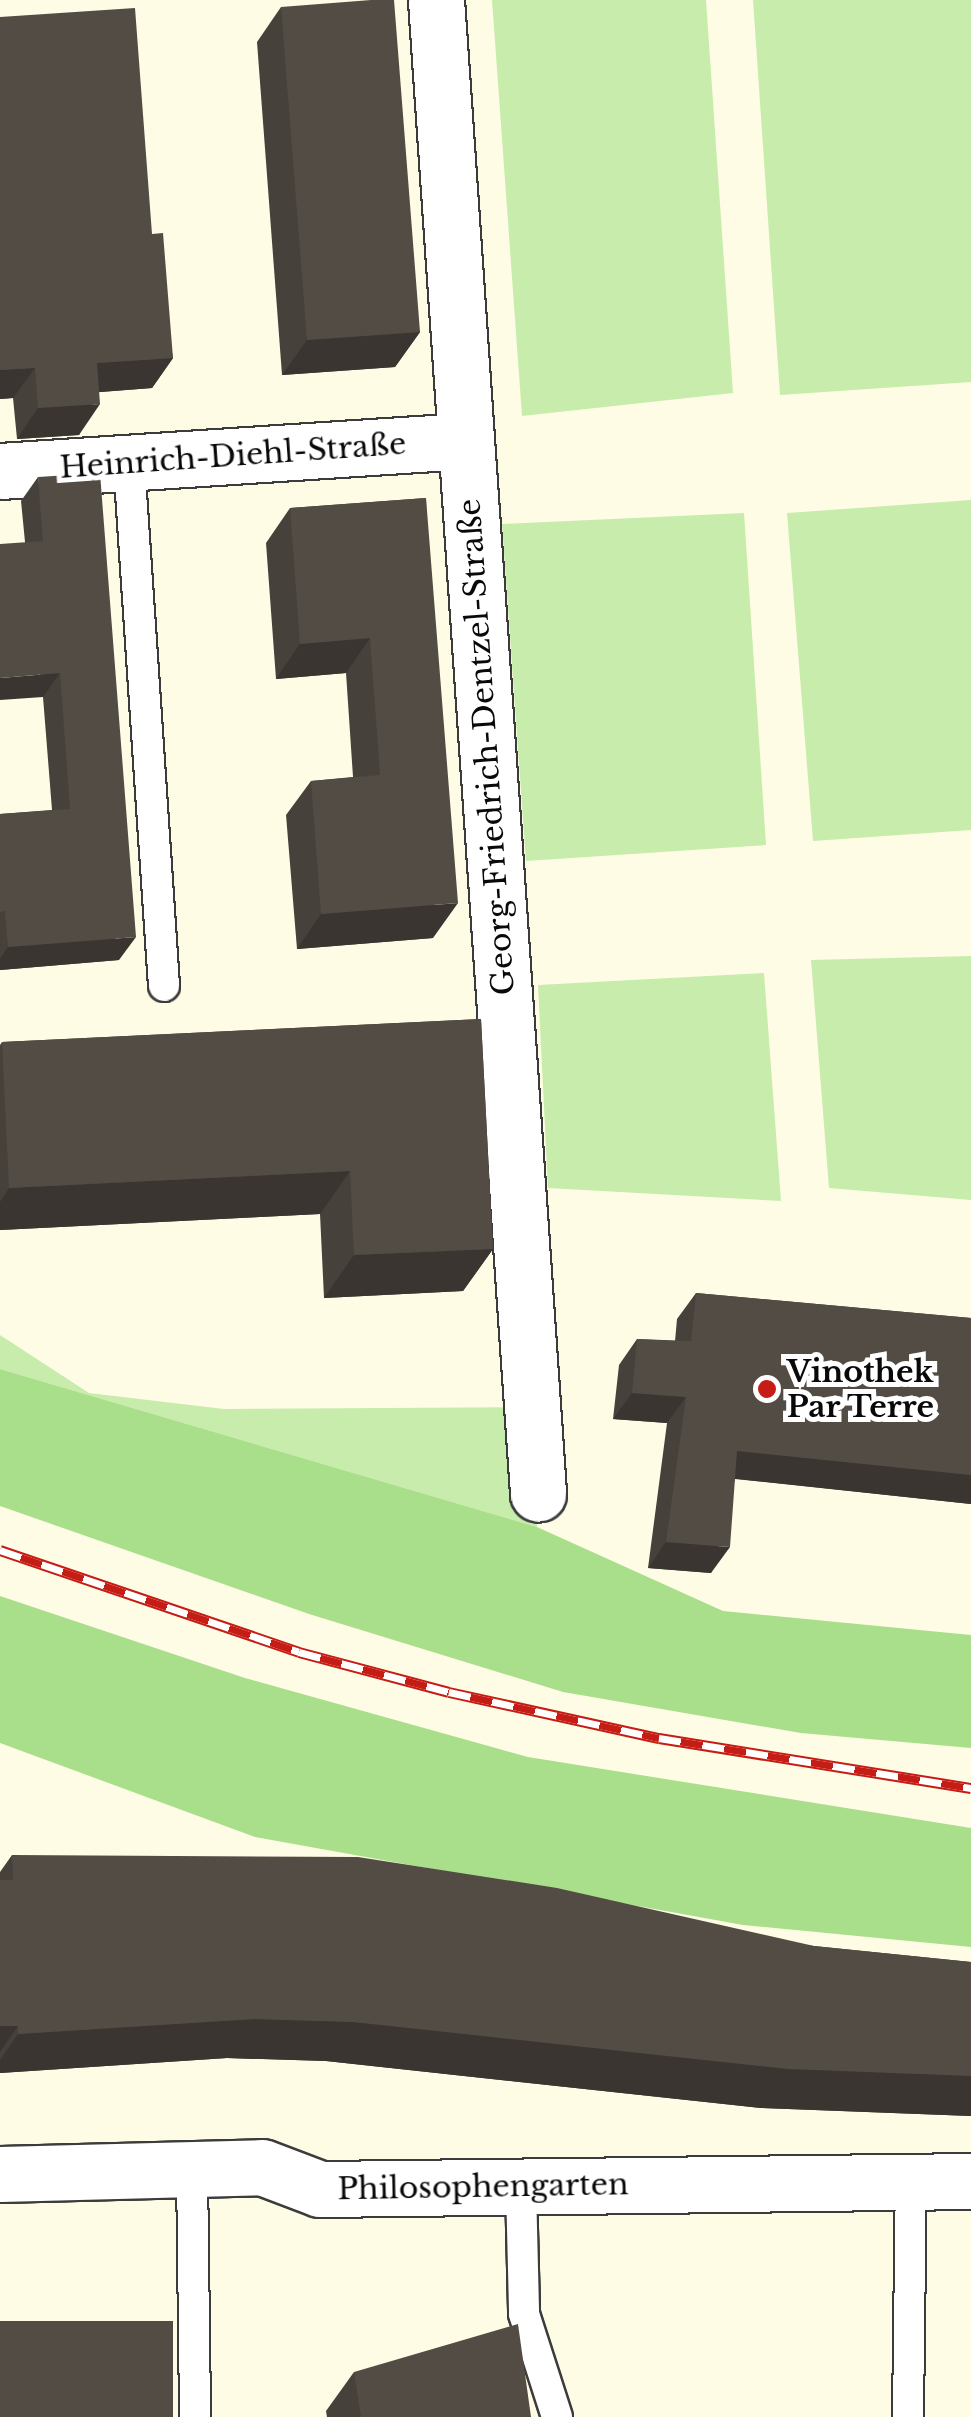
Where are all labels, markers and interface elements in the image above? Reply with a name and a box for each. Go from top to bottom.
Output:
street label: Heinrich-Diehl-Straße [59,426,407,486]
street label: Georg-Friedrich-Dentzel-Straße [452,497,522,997]
place label: Vinothek Par Terre [787,1354,936,1424]
marker: Vinothek Par Terre [756,1378,778,1400]
street label: Philosophengarten [337,2166,629,2208]

